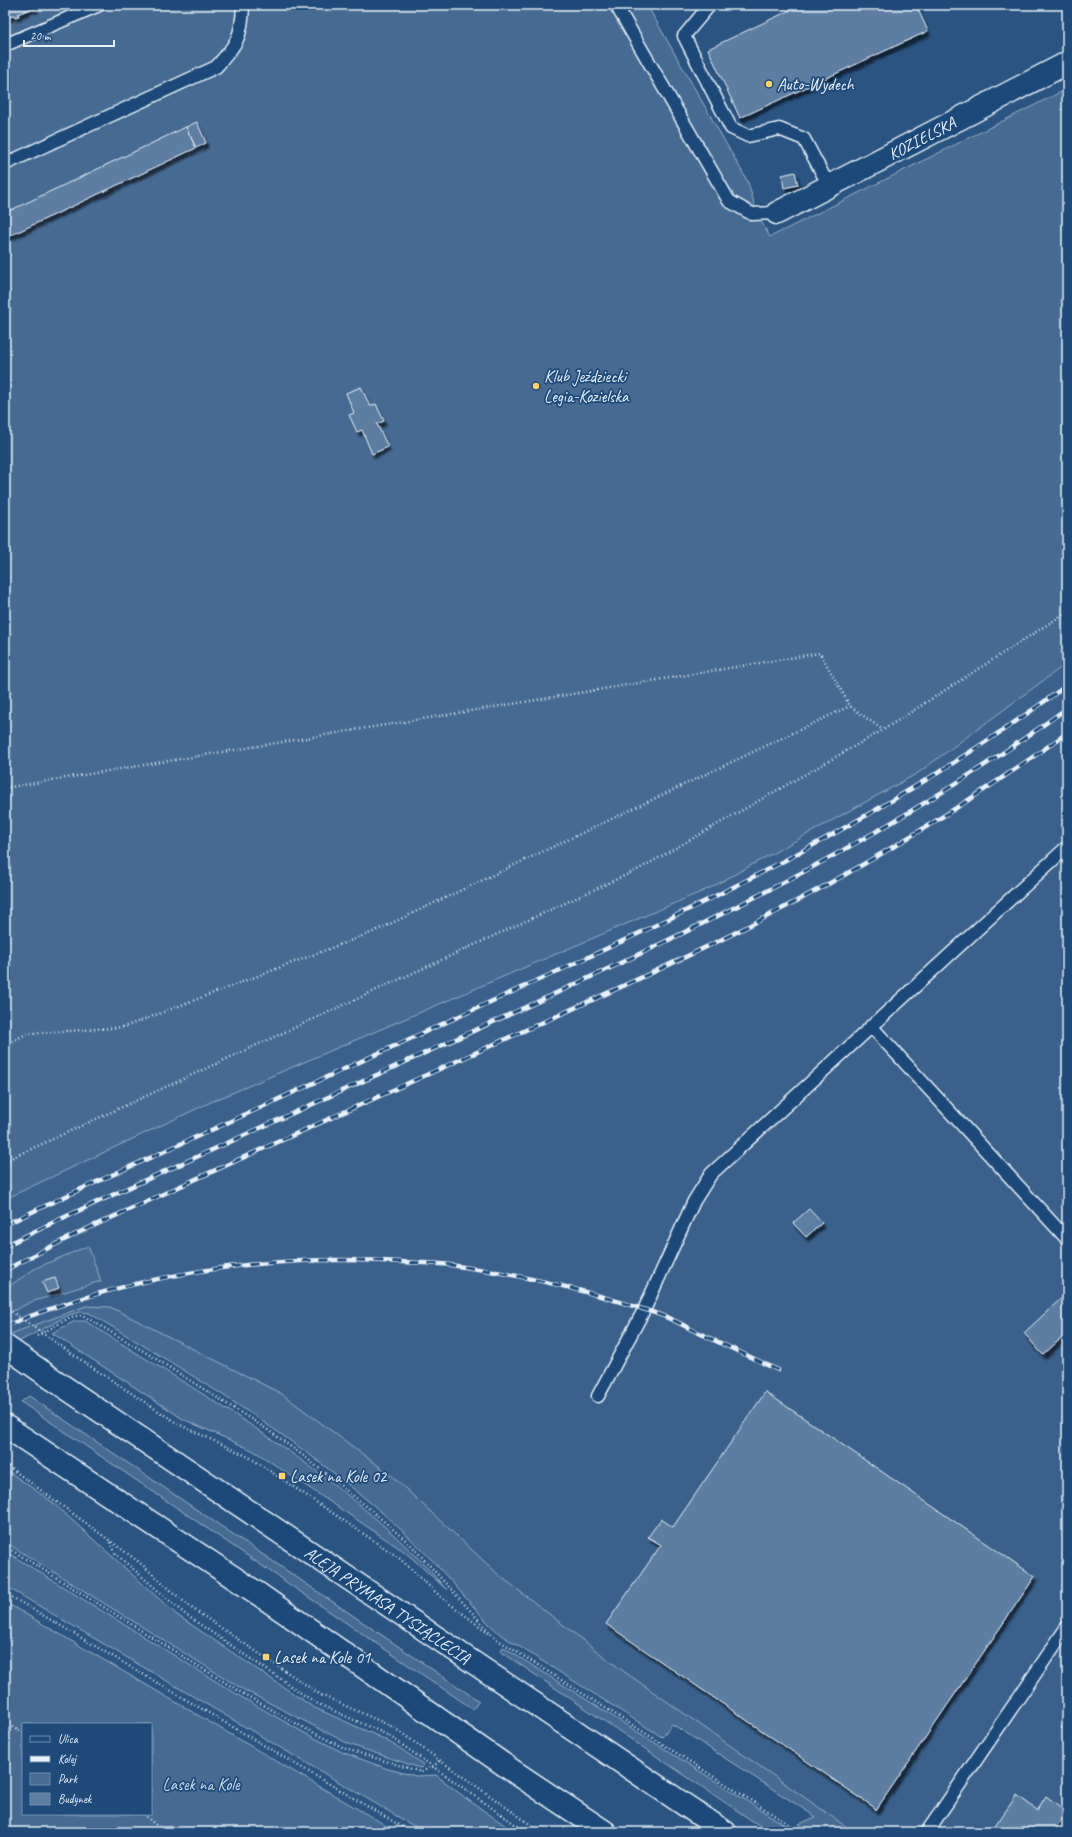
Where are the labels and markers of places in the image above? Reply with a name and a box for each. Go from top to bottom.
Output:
place label: Auto-Wydech [777,74,855,95]
marker: Auto-Wydech [764,79,774,89]
place label: Klub Jeździecki Legia-Kozielska [544,366,630,407]
marker: Klub Jeździecki Legia-Kozielska [531,381,541,391]
place label: Lasek na Kole 02 [290,1466,388,1487]
marker: Lasek na Kole 02 [277,1471,287,1481]
place label: Lasek na Kole 01 [274,1647,372,1668]
marker: Lasek na Kole 01 [261,1652,271,1662]

